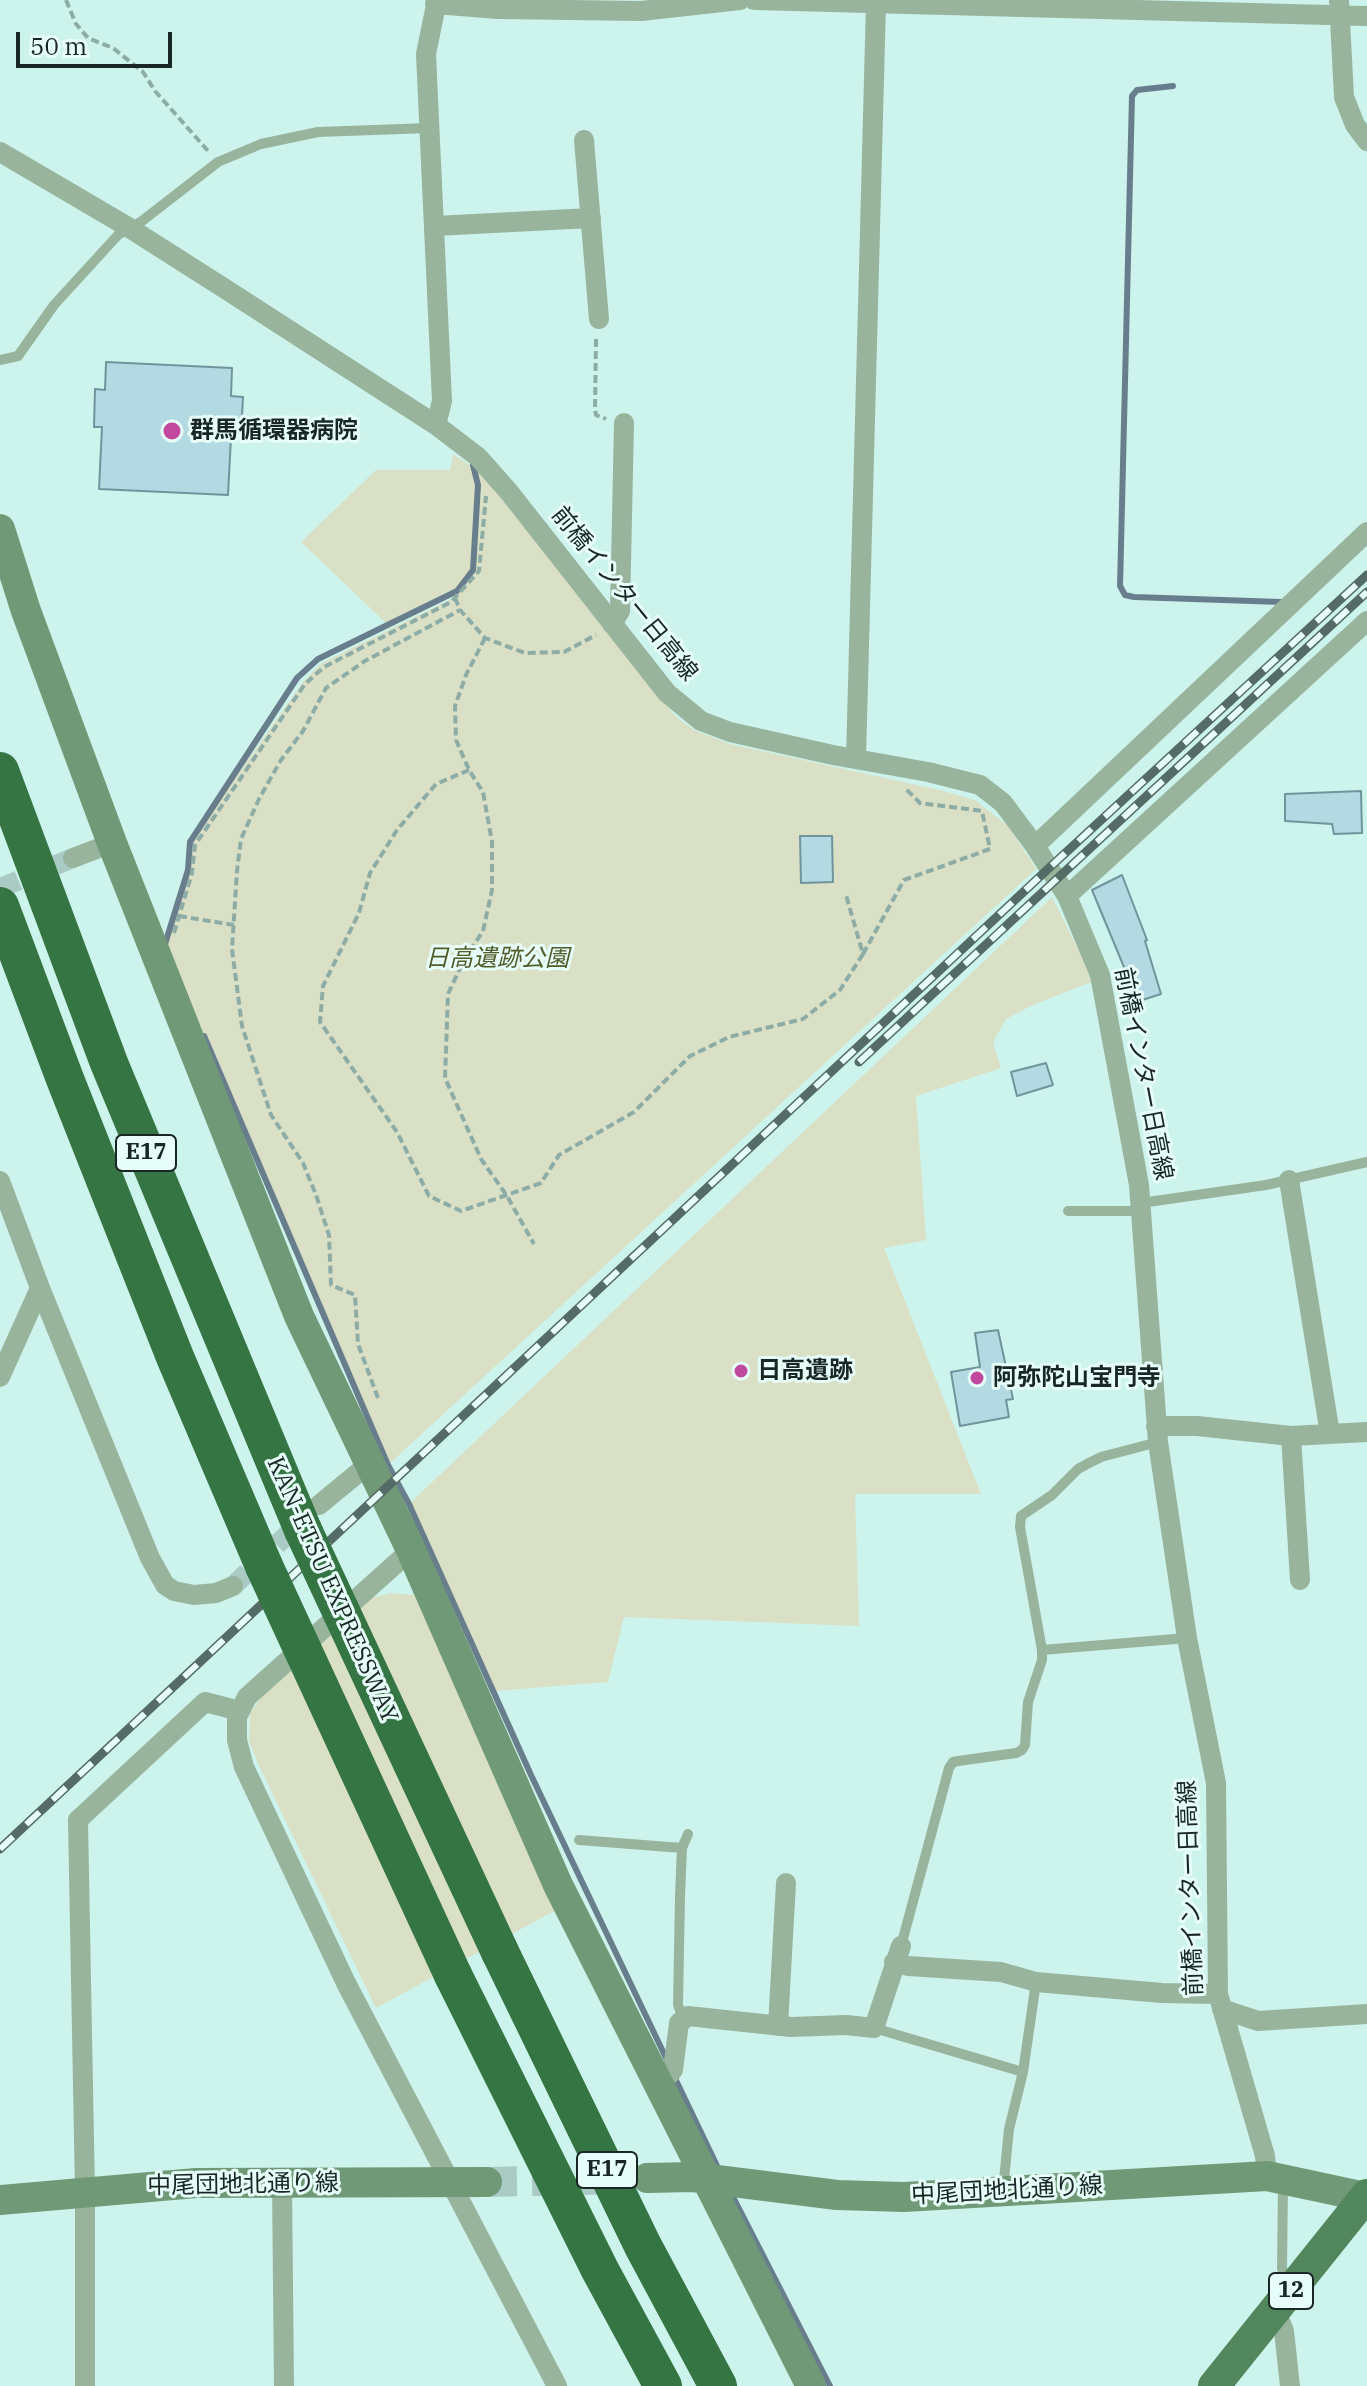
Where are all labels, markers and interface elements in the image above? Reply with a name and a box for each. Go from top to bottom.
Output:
scale bar [20,16,176,66]
text: 50 m [30,30,87,62]
place label: 群馬循環器病院 [190,417,358,445]
marker: 群馬循環器病院 [161,420,183,442]
street label: 前橋インター日高線 [545,501,703,687]
park label: 日高遺跡公園 [425,945,569,973]
street label: 前橋インター日高線 [1108,965,1178,1183]
road number: E17 [116,1135,176,1171]
place label: 日高遺跡 [757,1357,853,1385]
marker: 日高遺跡 [732,1362,750,1380]
place label: 阿弥陀山宝門寺 [993,1364,1161,1392]
marker: 阿弥陀山宝門寺 [968,1369,986,1387]
street label: KAN-ETSU EXPRESSWAY [260,1452,404,1728]
street label: 前橋インター日高線 [1173,1780,1209,1996]
road number: E17 [577,2152,637,2188]
street label: 中尾団地北通り線 [147,2169,339,2201]
street label: 中尾団地北通り線 [910,2172,1104,2210]
road number: 12 [1269,2273,1313,2309]

